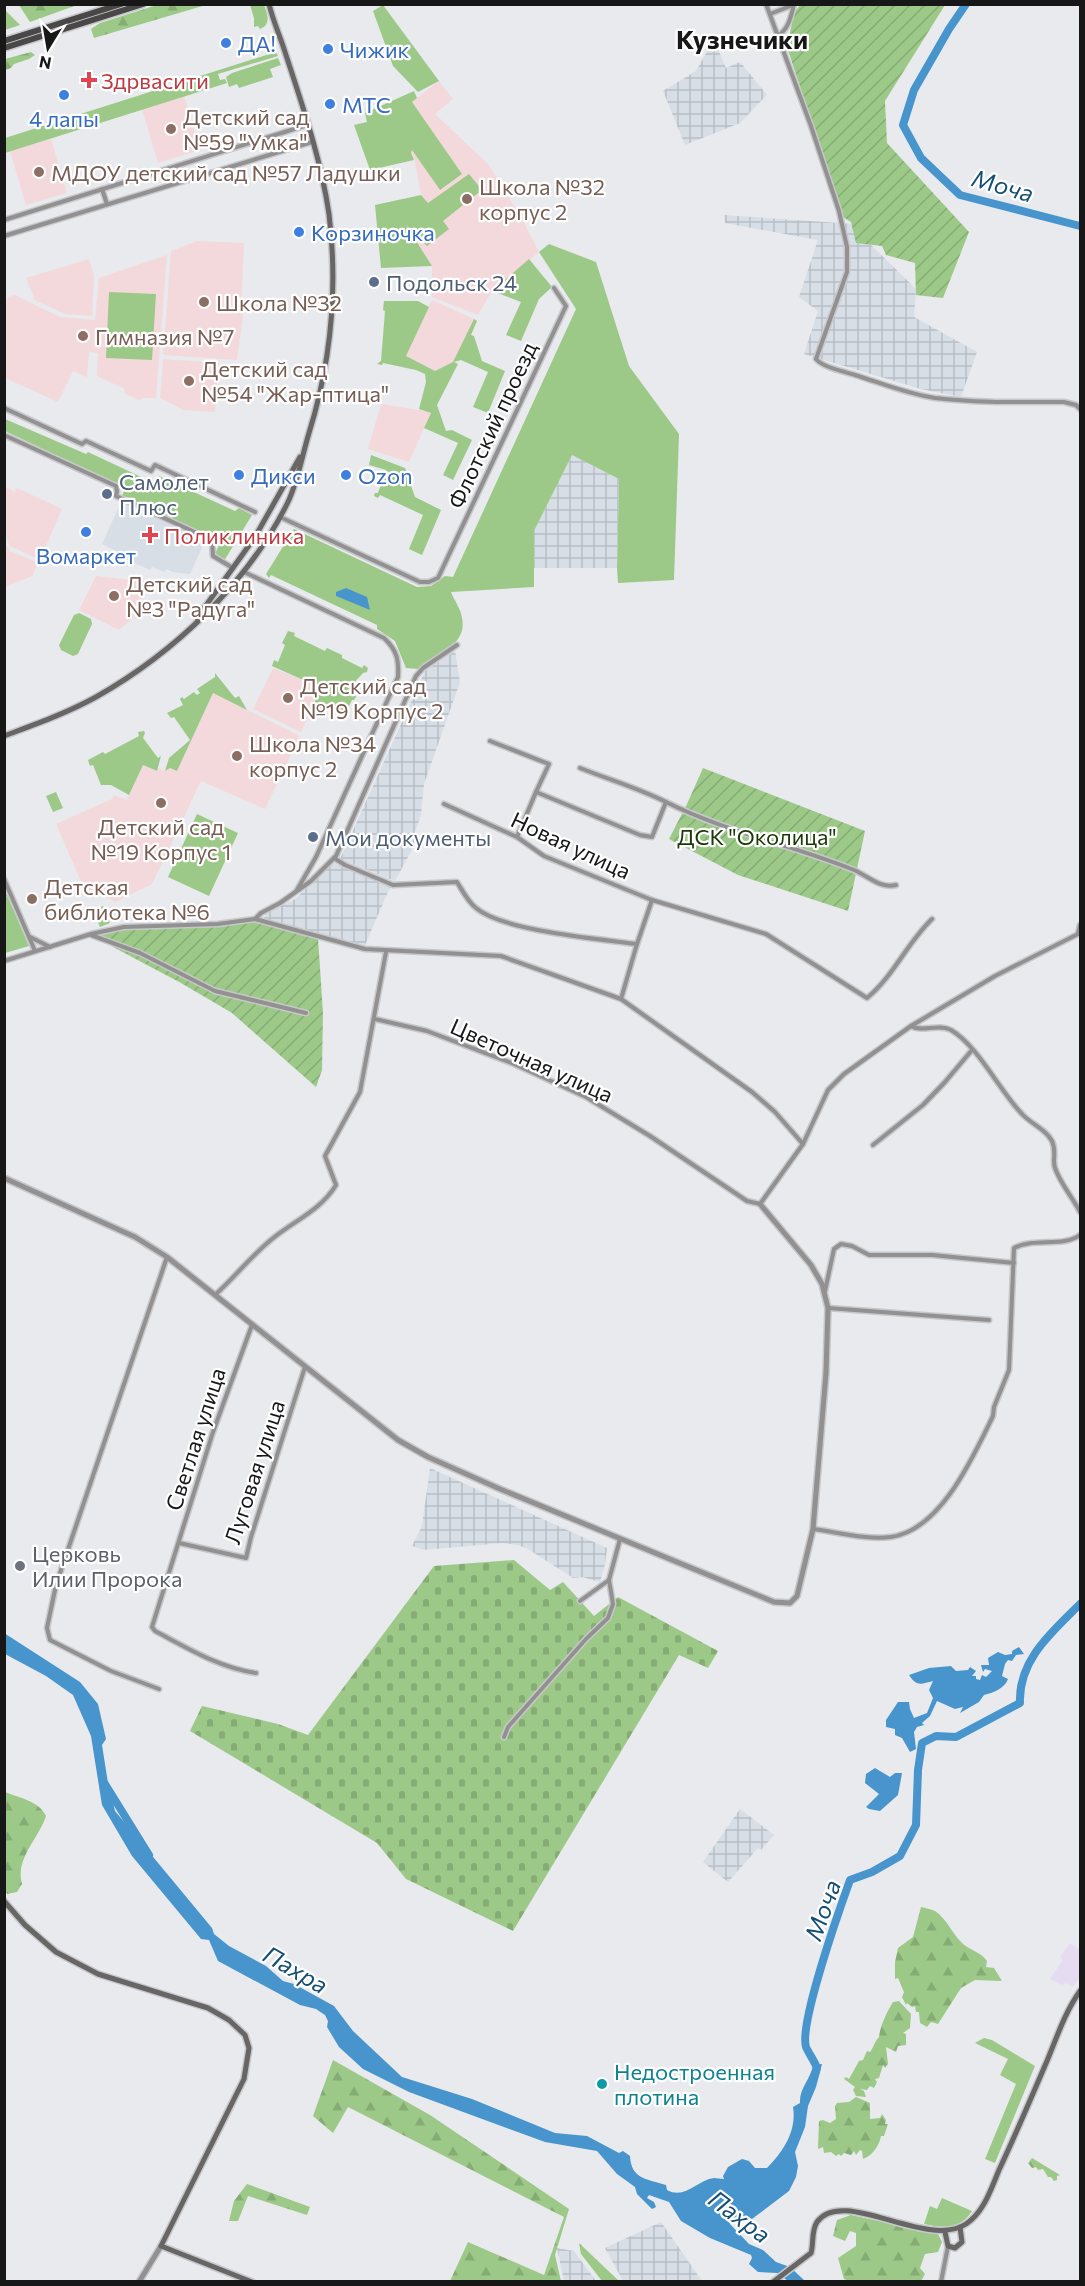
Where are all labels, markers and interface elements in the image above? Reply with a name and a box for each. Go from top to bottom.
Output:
north arrow [18,18,78,78]
district label: Кузнечики [676,23,808,54]
place label: ДА! [238,30,276,57]
marker: ДА! [219,36,233,50]
place label: Чижик [340,36,410,63]
marker: Чижик [321,42,335,56]
text: N [37,53,53,74]
place label: Здрвасити [101,67,209,94]
marker: Здрвасити [82,73,96,87]
marker: 4 лапы [57,88,71,102]
place label: МТС [342,91,391,118]
marker: МТС [323,97,337,111]
place label: Детский сад №59 "Умка" [183,103,309,155]
place label: 4 лапы [29,105,99,132]
marker: Детский сад №59 "Умка" [164,122,178,136]
place label: МДОУ детский сад №57 Ладушки [51,159,401,186]
water label: Моча [969,162,1037,208]
marker: МДОУ детский сад №57 Ладушки [32,165,46,179]
place label: Школа №32 корпус 2 [479,173,605,225]
marker: Школа №32 корпус 2 [460,192,474,206]
place label: Корзиночка [311,219,435,246]
marker: Корзиночка [292,225,306,239]
place label: Подольск 24 [386,269,517,296]
marker: Подольск 24 [367,275,381,289]
place label: Школа №32 [216,289,342,316]
marker: Школа №32 [197,295,211,309]
place label: Гимназия №7 [95,323,234,350]
marker: Гимназия №7 [76,329,90,343]
street label: Флотский проезд [442,337,542,512]
place label: Детский сад №54 "Жар-птица" [201,355,389,407]
marker: Детский сад №54 "Жар-птица" [182,374,196,388]
place label: Дикси [251,462,316,489]
place label: Ozon [358,462,413,489]
place label: Самолет Плюс [119,468,209,520]
marker: Дикси [232,468,246,482]
marker: Ozon [339,468,353,482]
marker: Самолет Плюс [100,487,114,501]
place label: Поликлиника [164,522,304,549]
marker: Вомаркет [79,525,93,539]
marker: Поликлиника [141,526,159,544]
place label: Вомаркет [36,542,136,569]
place label: Детский сад №3 "Радуга" [126,570,255,622]
marker: Детский сад №3 "Радуга" [107,589,121,603]
place label: Детский сад №19 Корпус 2 [300,672,444,724]
marker: Детский сад №19 Корпус 2 [281,691,295,705]
place label: Школа №34 корпус 2 [249,730,376,782]
marker: Школа №34 корпус 2 [230,749,244,763]
marker: Детский сад №19 Корпус 1 [154,796,168,810]
street label: Новая улица [507,806,635,884]
place label: Детский сад №19 Корпус 1 [91,813,231,865]
park label: ДСК "Околица" [677,823,837,850]
place label: Мои документы [325,824,491,851]
marker: Мои документы [306,830,320,844]
place label: Детская библиотека №6 [44,873,210,925]
marker: Детская библиотека №6 [25,892,39,906]
street label: Цветочная улица [447,1012,617,1108]
street label: Светлая улица [159,1364,231,1514]
street label: Луговая улица [218,1397,290,1547]
place label: Церковь Илии Пророка [32,1540,182,1592]
marker: Церковь Илии Пророка [13,1559,27,1573]
water label: Моча [798,1876,846,1944]
water label: Пахра [259,1939,333,1999]
place label: Недостроенная плотина [614,2058,775,2110]
marker: Недостроенная плотина [595,2077,609,2091]
water label: Пахра [703,2183,777,2249]

